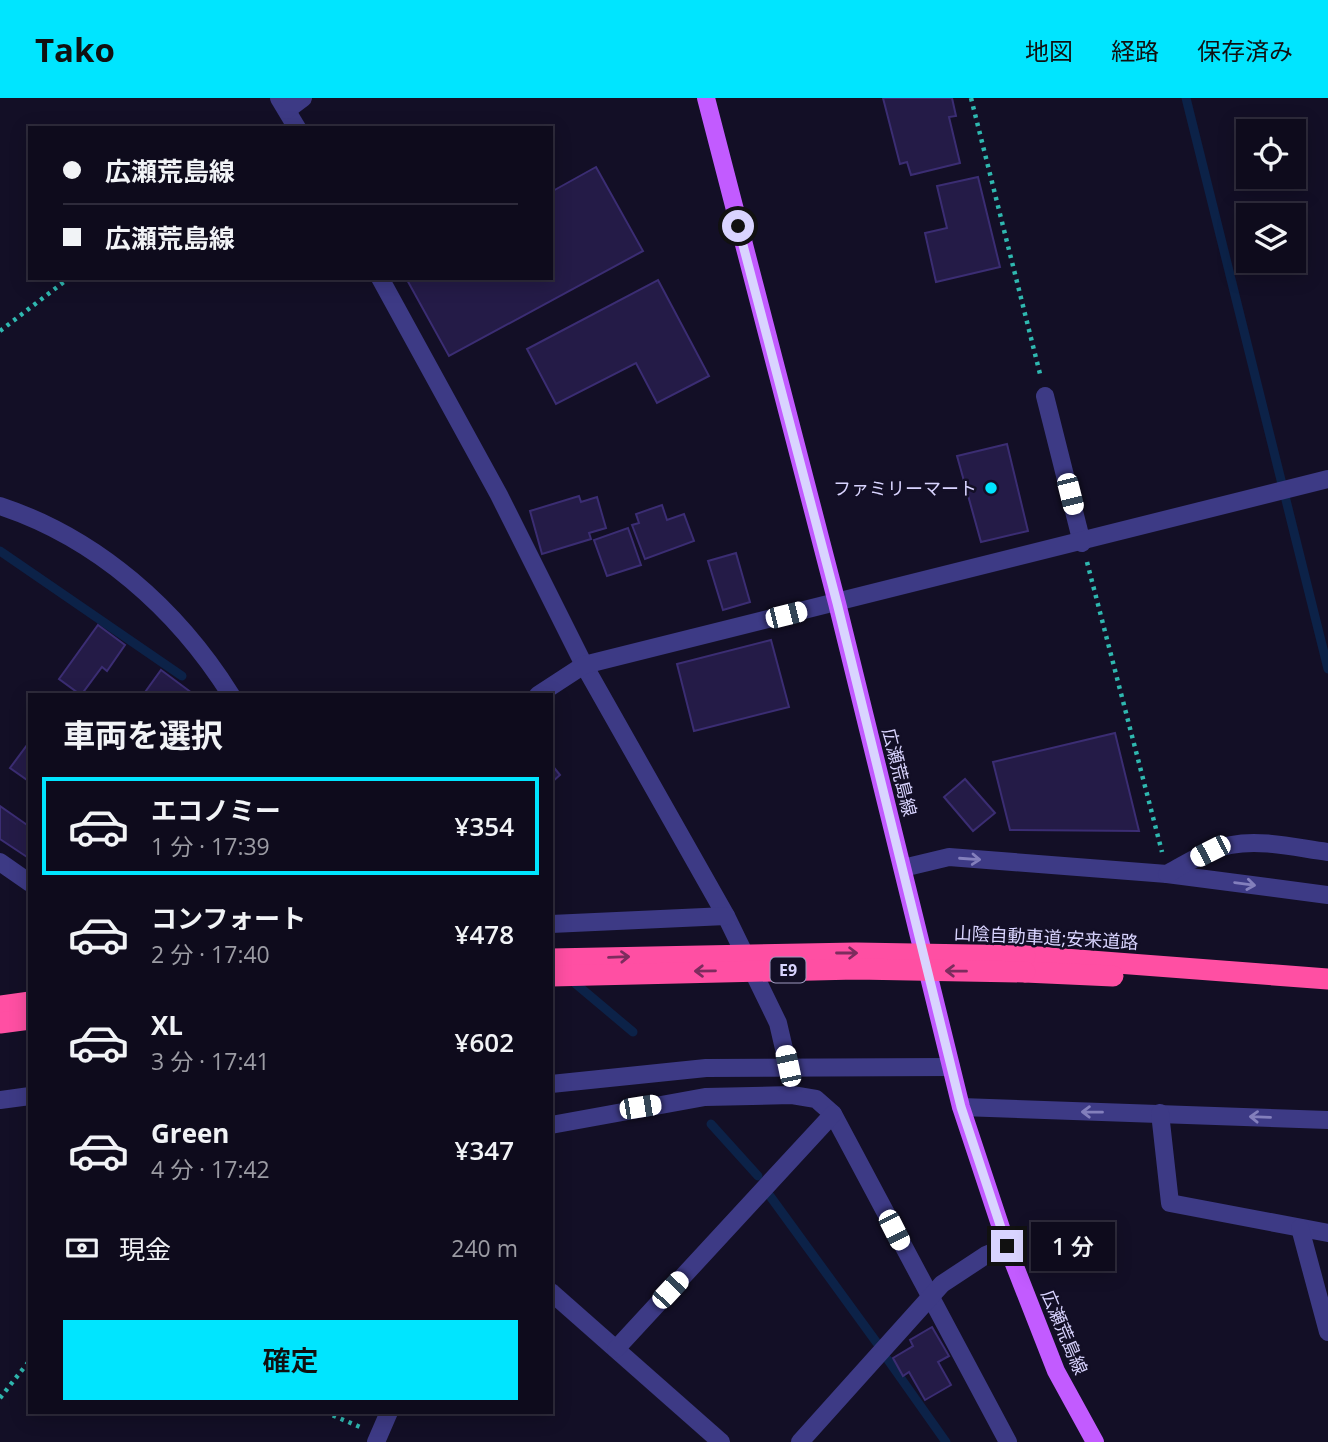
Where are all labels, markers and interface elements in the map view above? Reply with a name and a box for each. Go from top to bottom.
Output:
text: Tako [35,27,115,72]
text: 地図 [1025,34,1073,67]
text: 経路 [1111,34,1159,67]
text: 保存済み [1197,34,1293,67]
map controls [1236,119,1306,273]
button: locate [1236,119,1306,189]
text: 広瀬荒島線 [105,153,235,189]
button: layers [1236,203,1306,273]
route start [722,210,754,242]
text: 広瀬荒島線 [105,220,235,256]
car [1055,471,1086,517]
place label: ファミリーマート [833,476,977,500]
marker: ファミリーマート [983,480,999,496]
car [764,600,809,630]
text: 車両を選択 [63,713,223,756]
street label: 広瀬荒島線 [877,725,923,819]
text: エコノミー [151,792,281,828]
icon: car [67,795,130,858]
text: ¥354 [455,808,514,844]
text: 1 分 · 17:39 [151,830,270,862]
car [1187,832,1234,870]
one-way arrow [958,853,980,866]
one-way arrow [1233,877,1256,890]
text: コンフォート [151,900,306,936]
icon: car [67,903,130,966]
text: ¥478 [455,916,514,952]
street label: 山陰自動車道;安来道路 [953,920,1139,954]
text: 2 分 · 17:40 [151,938,270,970]
one-way arrow [835,946,858,960]
one-way arrow [608,950,631,964]
road number: E9 [770,958,806,982]
one-way arrow [693,964,716,978]
one-way arrow [945,964,968,977]
text: XL [151,1007,183,1043]
icon: car [67,1011,130,1074]
text: ¥602 [455,1024,514,1060]
car [774,1043,803,1089]
text: 3 分 · 17:41 [151,1045,270,1077]
car [618,1093,663,1121]
one-way arrow [1080,1105,1103,1119]
one-way arrow [1249,1111,1272,1124]
text: Green [151,1115,229,1151]
icon: car [67,1119,130,1182]
text: ¥347 [455,1132,514,1168]
text: 4 分 · 17:42 [151,1153,270,1185]
car [876,1207,913,1253]
callout: 1 分 [1032,1222,1116,1270]
icon: cash [63,1229,101,1267]
route end [991,1230,1023,1262]
text: 1 分 [1052,1230,1094,1262]
text: 現金 [119,1231,171,1267]
text: 240 m [451,1232,518,1264]
car [648,1267,693,1313]
street label: 広瀬荒島線 [1036,1286,1094,1378]
button: 確定 [63,1320,518,1400]

